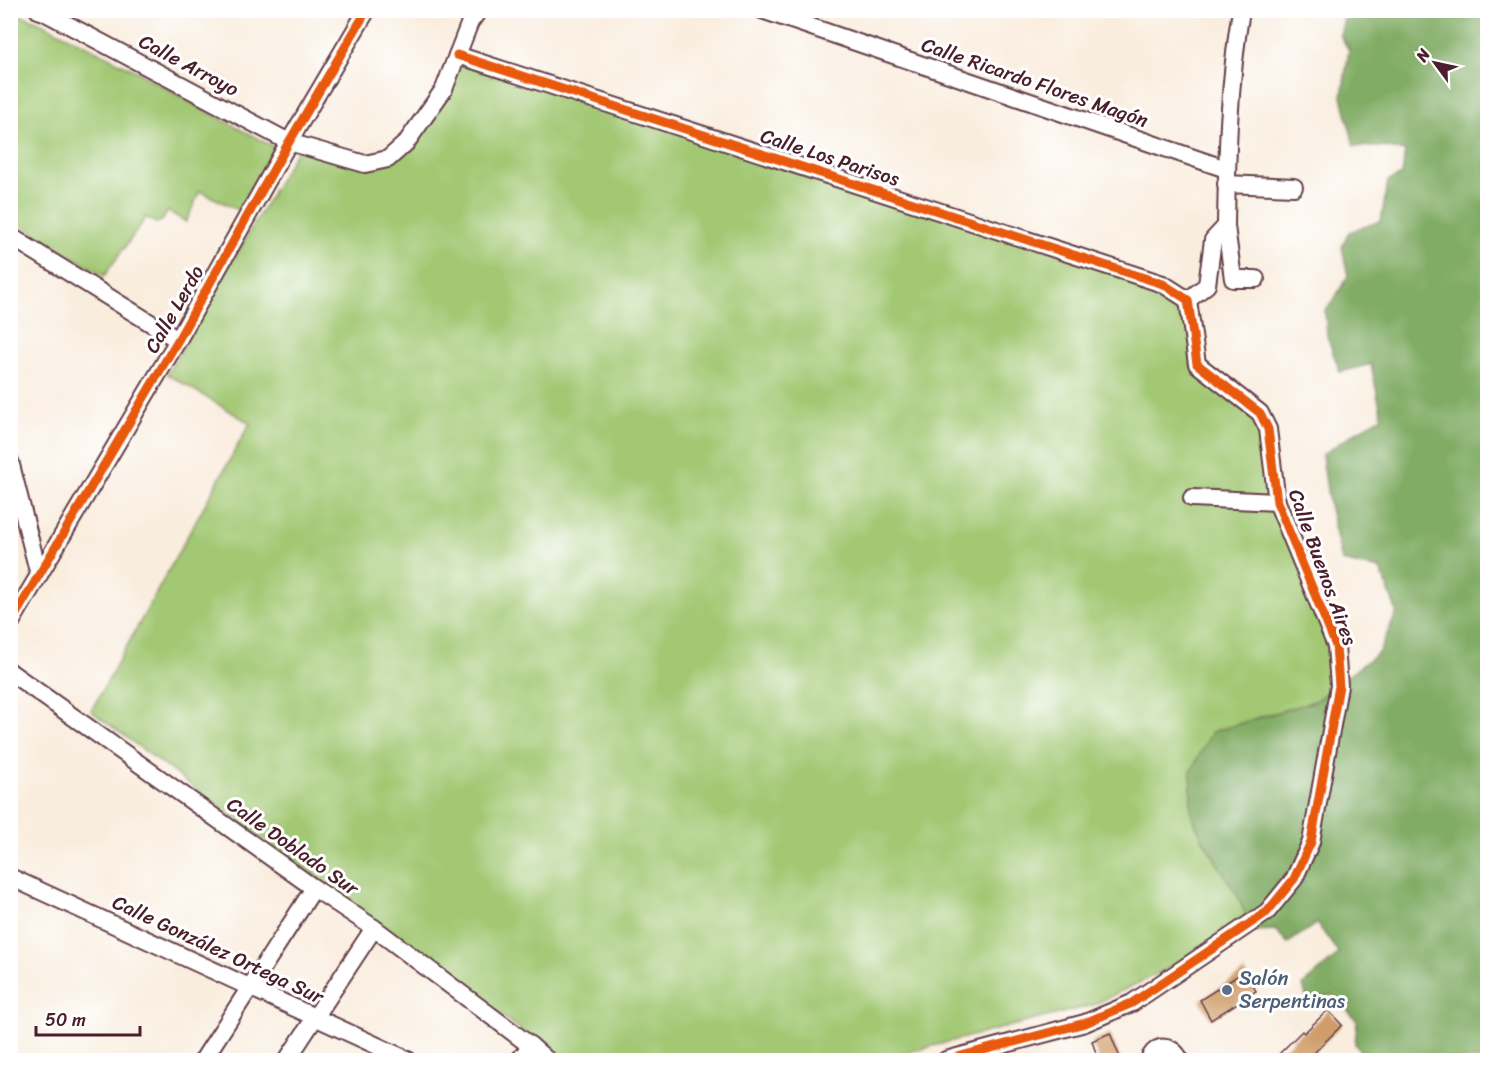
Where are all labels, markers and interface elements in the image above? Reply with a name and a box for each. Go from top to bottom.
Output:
street label: Calle Arroyo [132,24,245,107]
street label: Calle Ricardo Flores Magón [917,27,1153,138]
north arrow [1405,33,1465,93]
text: N [1407,42,1439,68]
street label: Calle Los Parisos [756,119,905,197]
street label: Calle Lerdo [135,258,214,360]
street label: Calle Buenos Aires [1278,484,1367,651]
street label: Calle Doblado Sur [219,788,367,906]
street label: Calle González Ortega Sur [106,885,331,1015]
place label: Salón Serpentinas [1239,961,1346,1019]
marker: Salón Serpentinas [1220,983,1234,997]
scale bar [36,999,140,1037]
text: 50 m [45,1004,86,1036]

